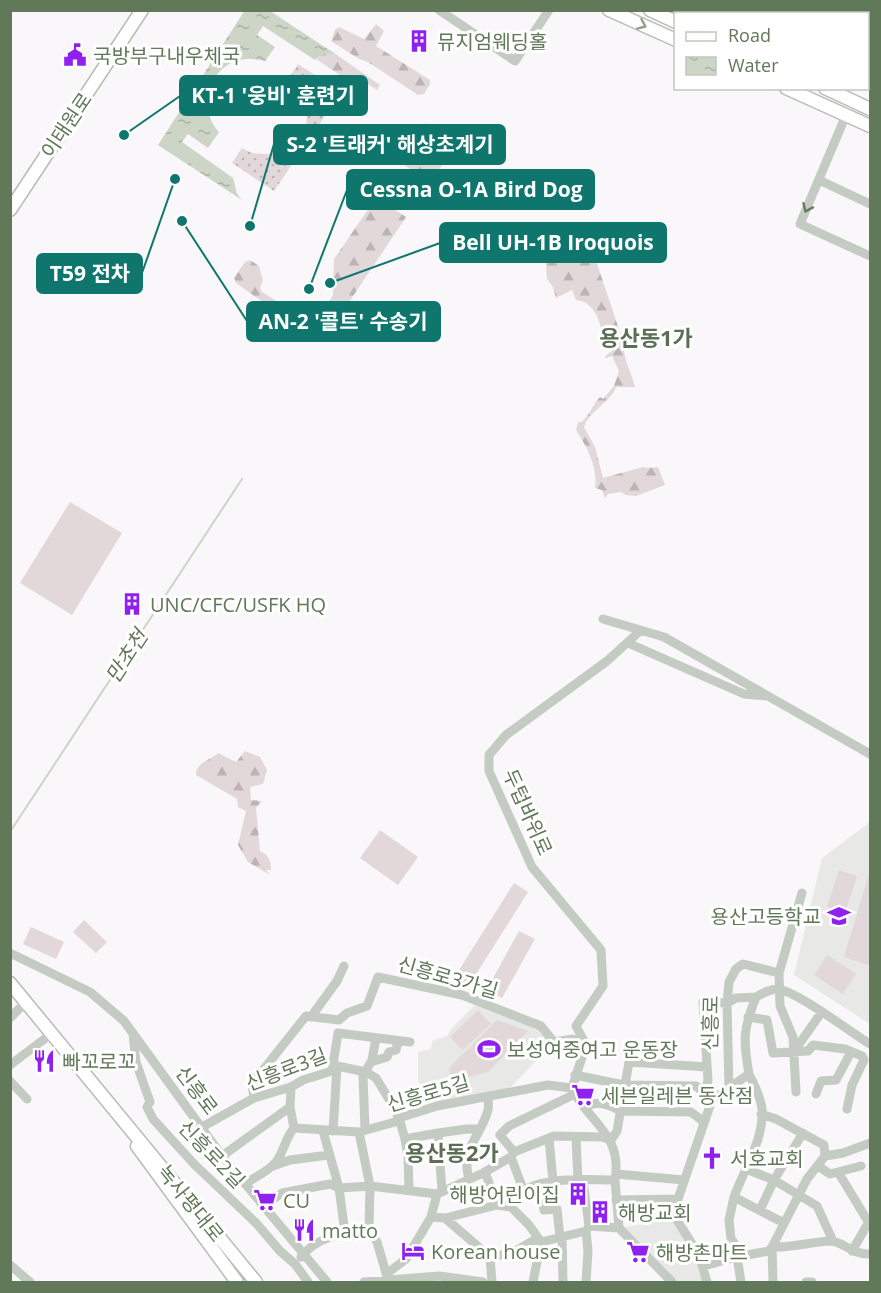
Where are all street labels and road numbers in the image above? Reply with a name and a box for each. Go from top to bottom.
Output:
street label: 이태원로 [34,87,98,163]
street label: 두텁바위로 [497,764,559,860]
street label: 신흥로3가길 [395,950,501,1004]
street label: 신흥로 [696,995,724,1051]
street label: 신흥로3길 [241,1041,331,1097]
street label: 신흥로 [170,1060,224,1120]
street label: 신흥로5길 [383,1068,473,1118]
street label: 신흥로2길 [173,1114,251,1194]
street label: 녹사평대로 [152,1159,230,1247]

